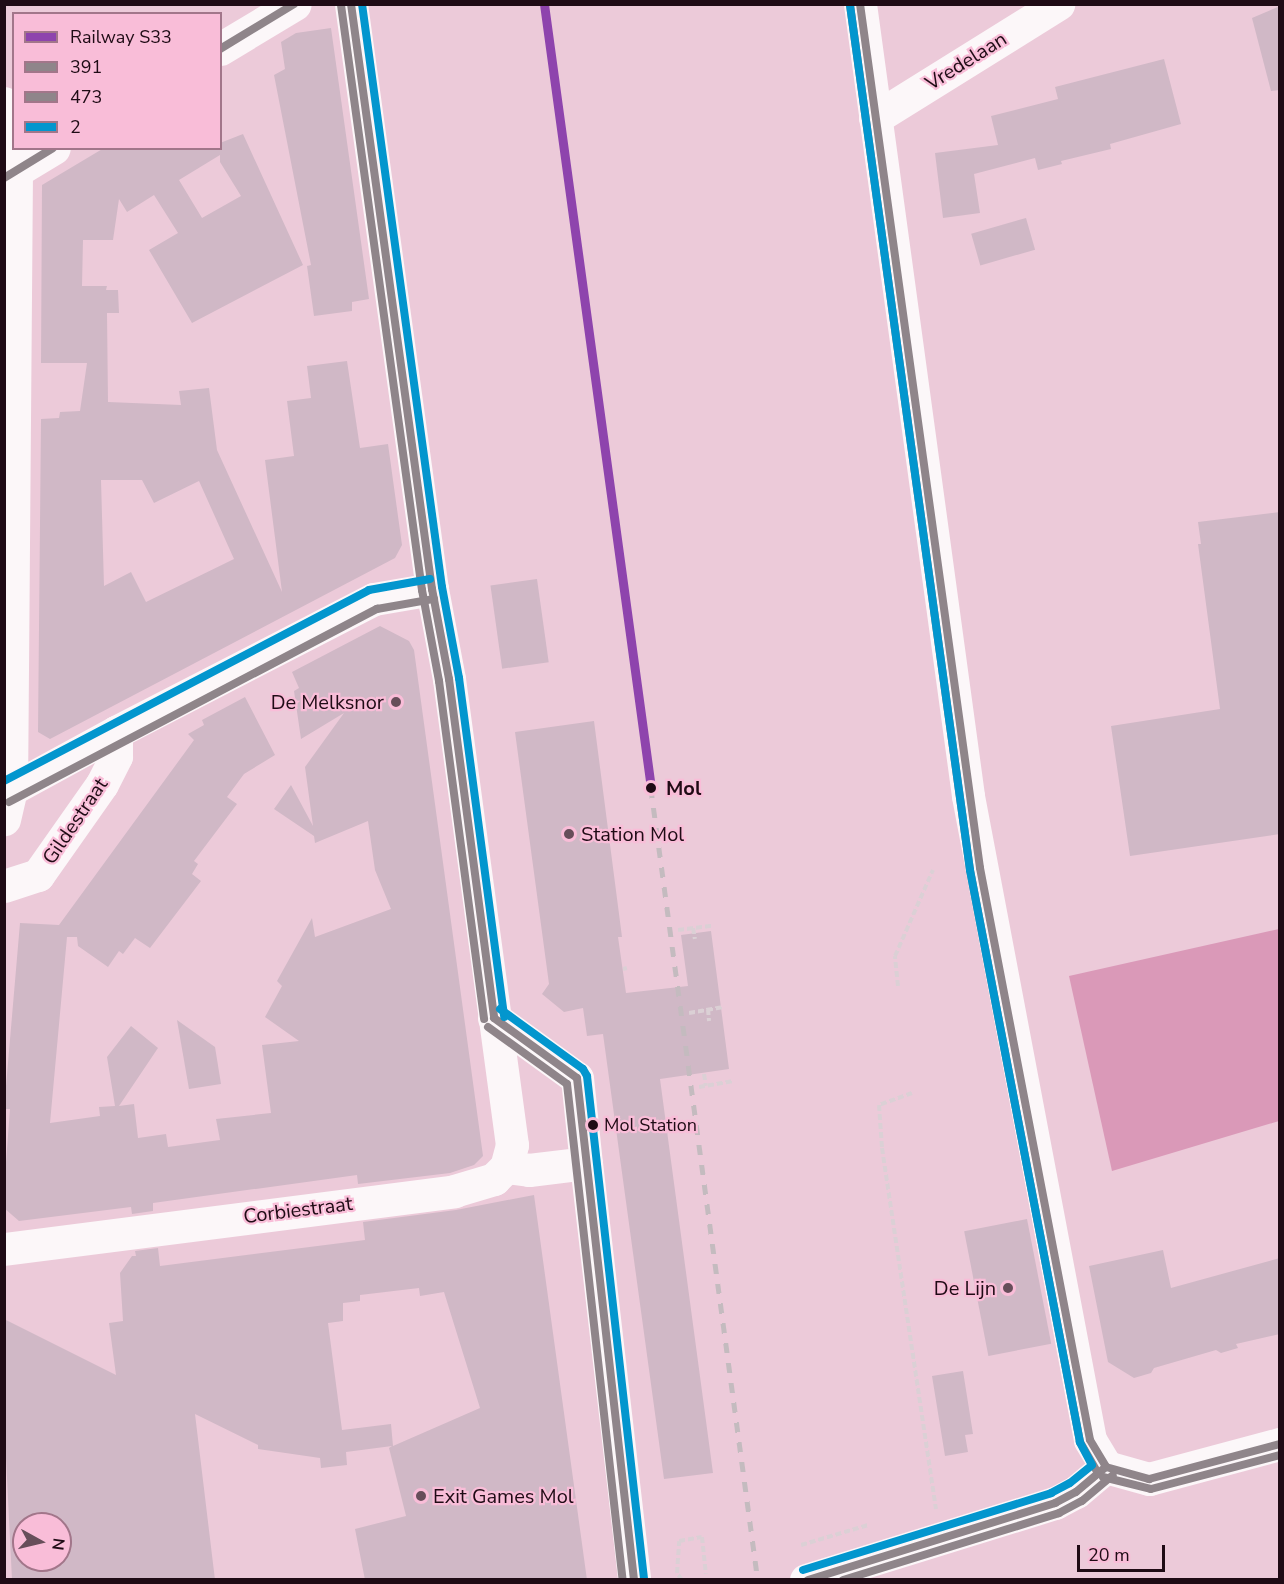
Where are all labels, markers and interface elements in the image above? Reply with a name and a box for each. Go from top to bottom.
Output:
legend [12,12,222,150]
text: Railway S33 [70,25,172,49]
street label: Vredelaan [921,27,1011,95]
text: 391 [70,55,102,79]
text: 473 [70,85,102,109]
text: 2 [70,115,81,139]
place label: De Melksnor [271,690,384,714]
marker: De Melksnor [389,695,403,709]
street label: Gildestraat [37,773,113,869]
place label: Mol [666,776,701,800]
marker: Mol [641,778,661,798]
place label: Station Mol [581,822,684,846]
marker: Station Mol [562,827,576,841]
place label: Mol Station [604,1114,697,1136]
marker: Mol Station [587,1119,599,1131]
street label: Corbiestraat [242,1191,354,1229]
place label: De Lijn [934,1276,996,1300]
marker: De Lijn [1001,1281,1015,1295]
place label: Exit Games Mol [433,1484,574,1508]
marker: Exit Games Mol [414,1489,428,1503]
north arrow [12,1512,72,1572]
scale bar [1080,1533,1168,1571]
text: N [46,1537,70,1552]
text: 20 m [1088,1543,1130,1567]

